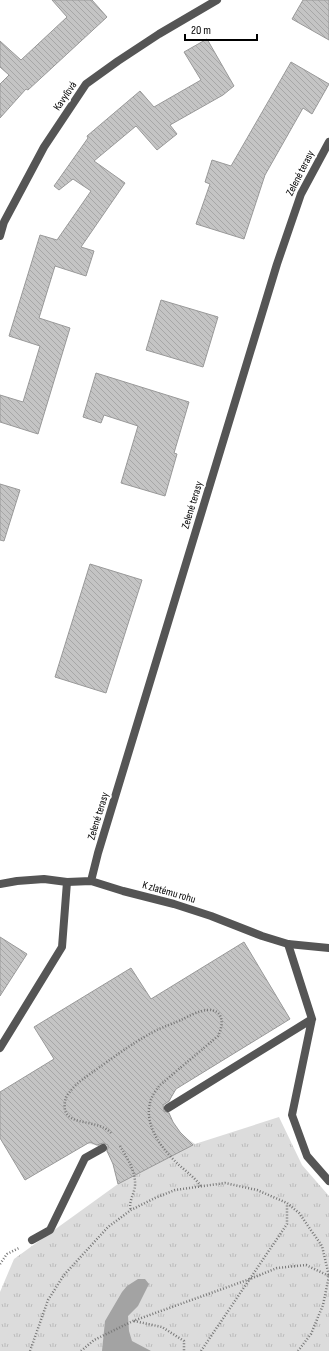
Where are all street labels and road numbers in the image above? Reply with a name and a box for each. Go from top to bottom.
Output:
street label: Kavyľová [51,79,79,113]
street label: Zelené terasy [283,148,317,198]
street label: Zelené terasy [179,479,206,530]
street label: Zelené terasy [85,790,112,841]
street label: K zlatému rohu [141,878,198,906]

